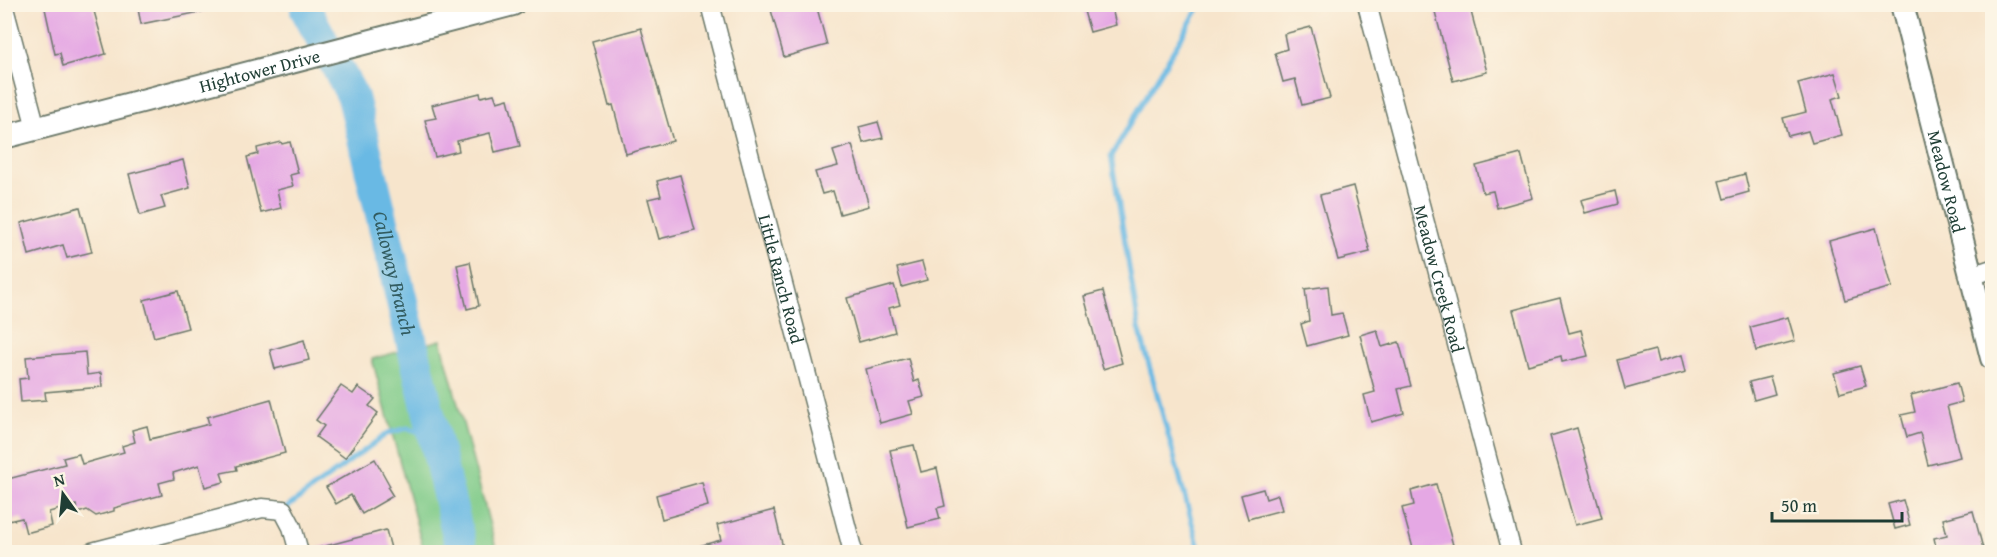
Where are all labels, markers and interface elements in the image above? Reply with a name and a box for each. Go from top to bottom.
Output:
street label: Hightower Drive [196,42,323,99]
street label: Meadow Road [1921,127,1973,236]
street label: Meadow Creek Road [1407,202,1472,356]
water label: Calloway Branch [366,208,424,338]
street label: Little Ranch Road [752,211,812,347]
north arrow [33,464,93,524]
text: N [51,466,68,492]
scale bar [1772,485,1902,523]
text: 50 m [1781,492,1817,519]

